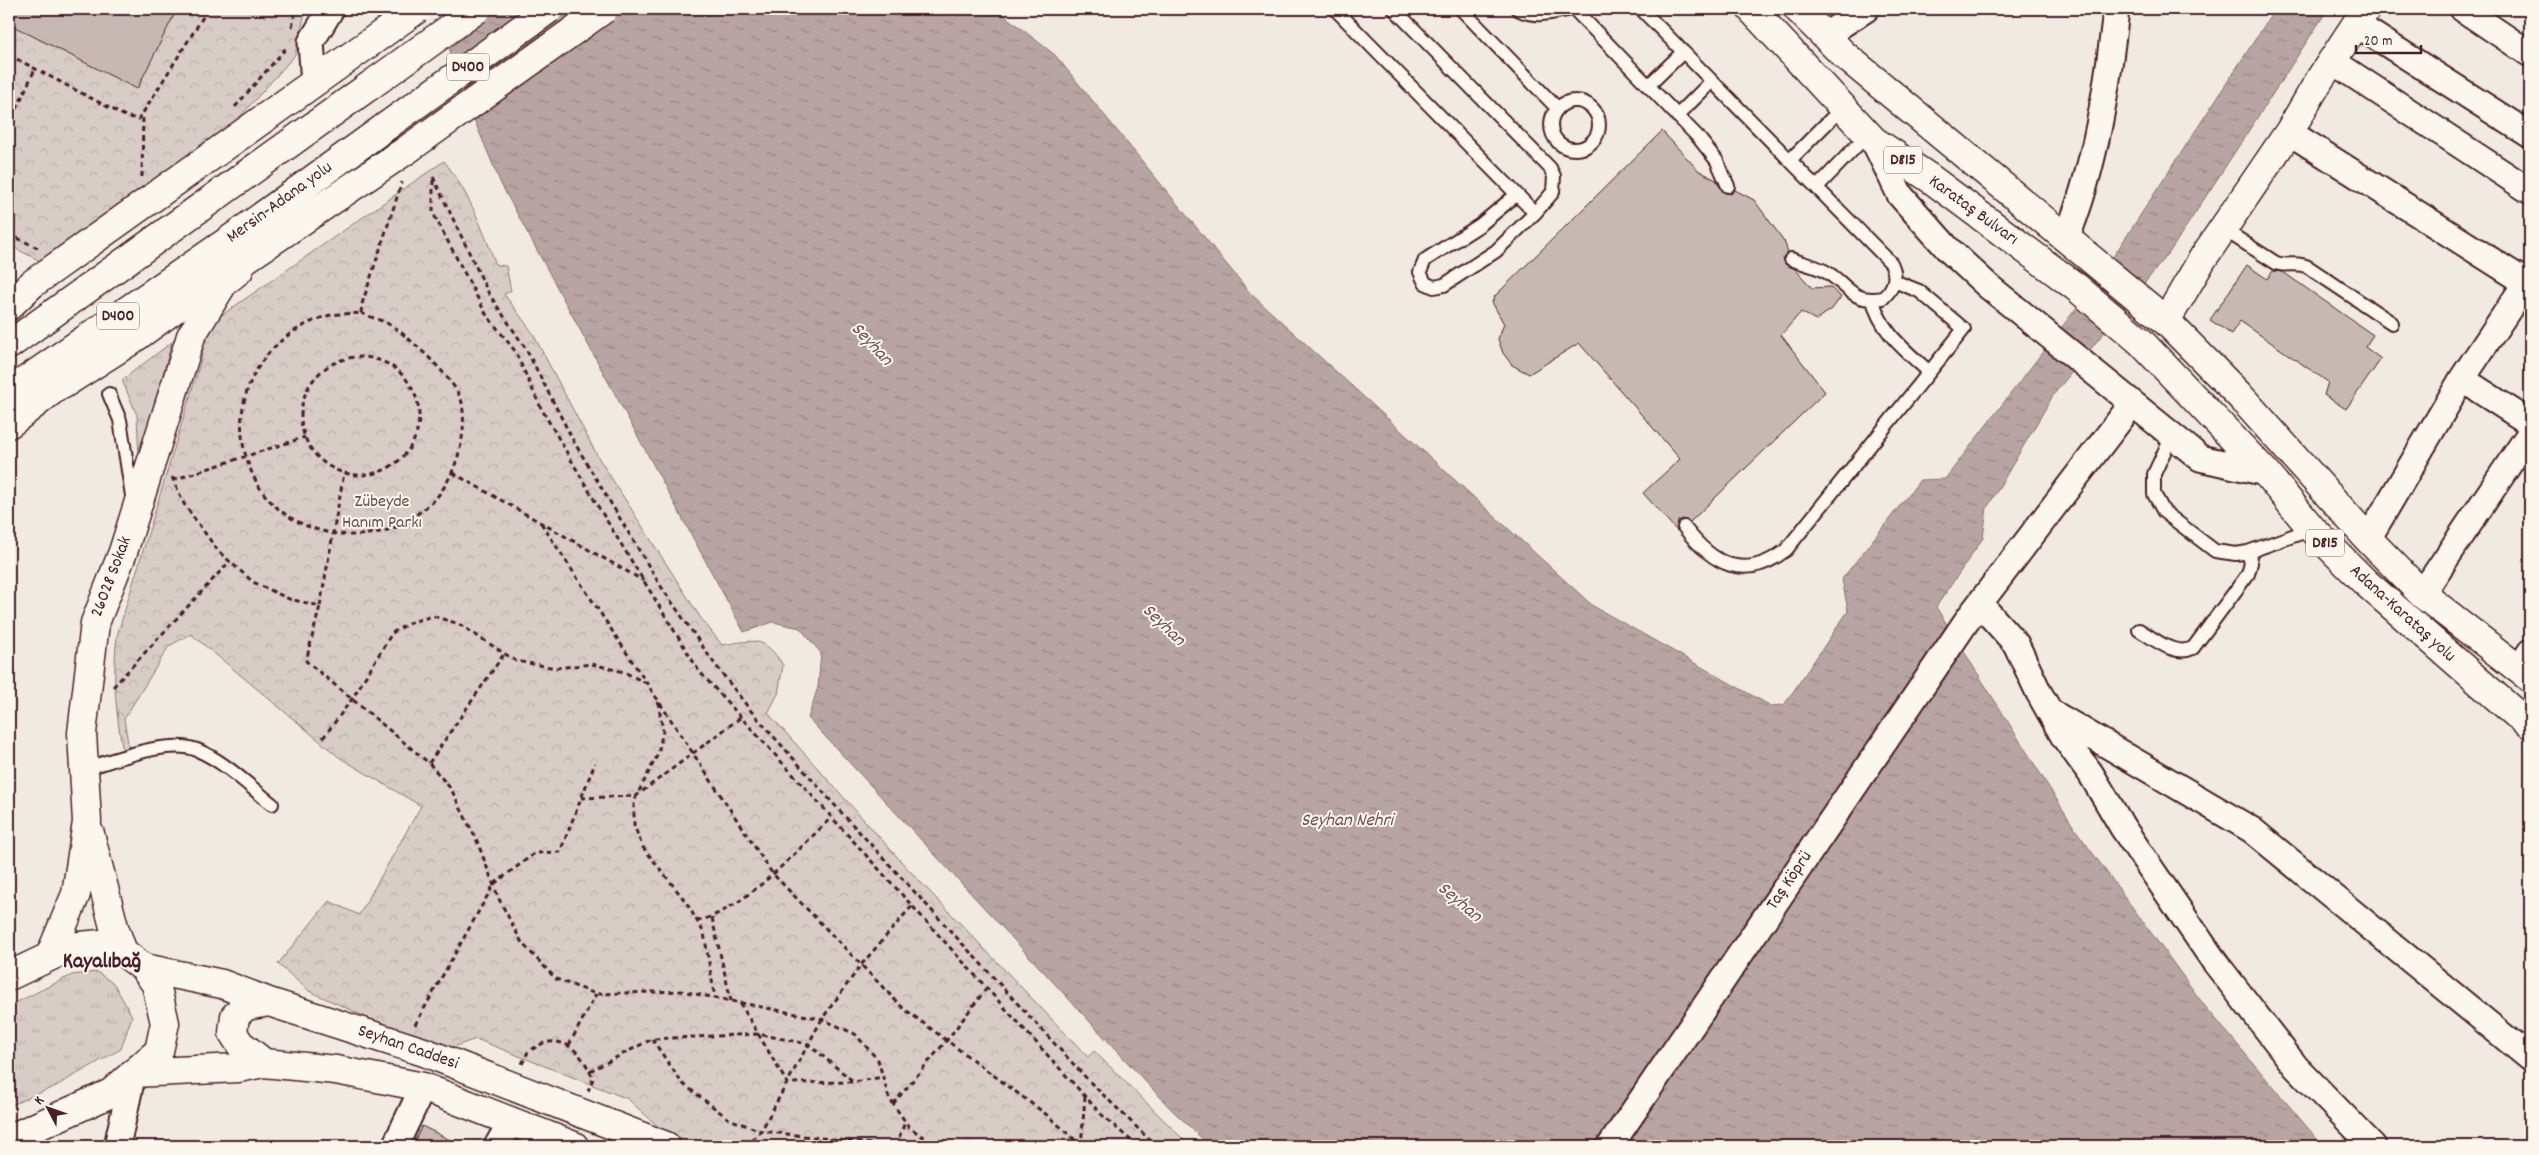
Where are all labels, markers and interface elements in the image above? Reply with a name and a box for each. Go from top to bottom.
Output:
scale bar [2356,22,2422,54]
text: 20 m [2364,31,2392,53]
road number: D400 [447,54,489,80]
road number: D815 [1884,146,1922,174]
street label: Mersin-Adana yolu [222,156,338,250]
street label: Karataş Bulvarı [1923,170,2023,252]
road number: D400 [97,302,139,330]
water label: Seyhan [844,317,899,374]
park label: Zübeyde Hanım Parkı [342,490,422,536]
road number: D815 [2306,530,2344,556]
street label: 26028 Sokak [85,533,139,621]
street label: Adana-Karataş yolu [2343,559,2461,669]
water label: Seyhan [1135,599,1192,654]
water label: Seyhan Nehri [1301,808,1397,835]
street label: Taș Köprü [1761,846,1819,916]
water label: Seyhan [1431,876,1488,930]
district label: Kayalıbağ [63,947,142,978]
street label: Seyhan Caddesi [354,1019,462,1077]
north arrow [22,1082,72,1132]
text: K [30,1091,50,1110]

